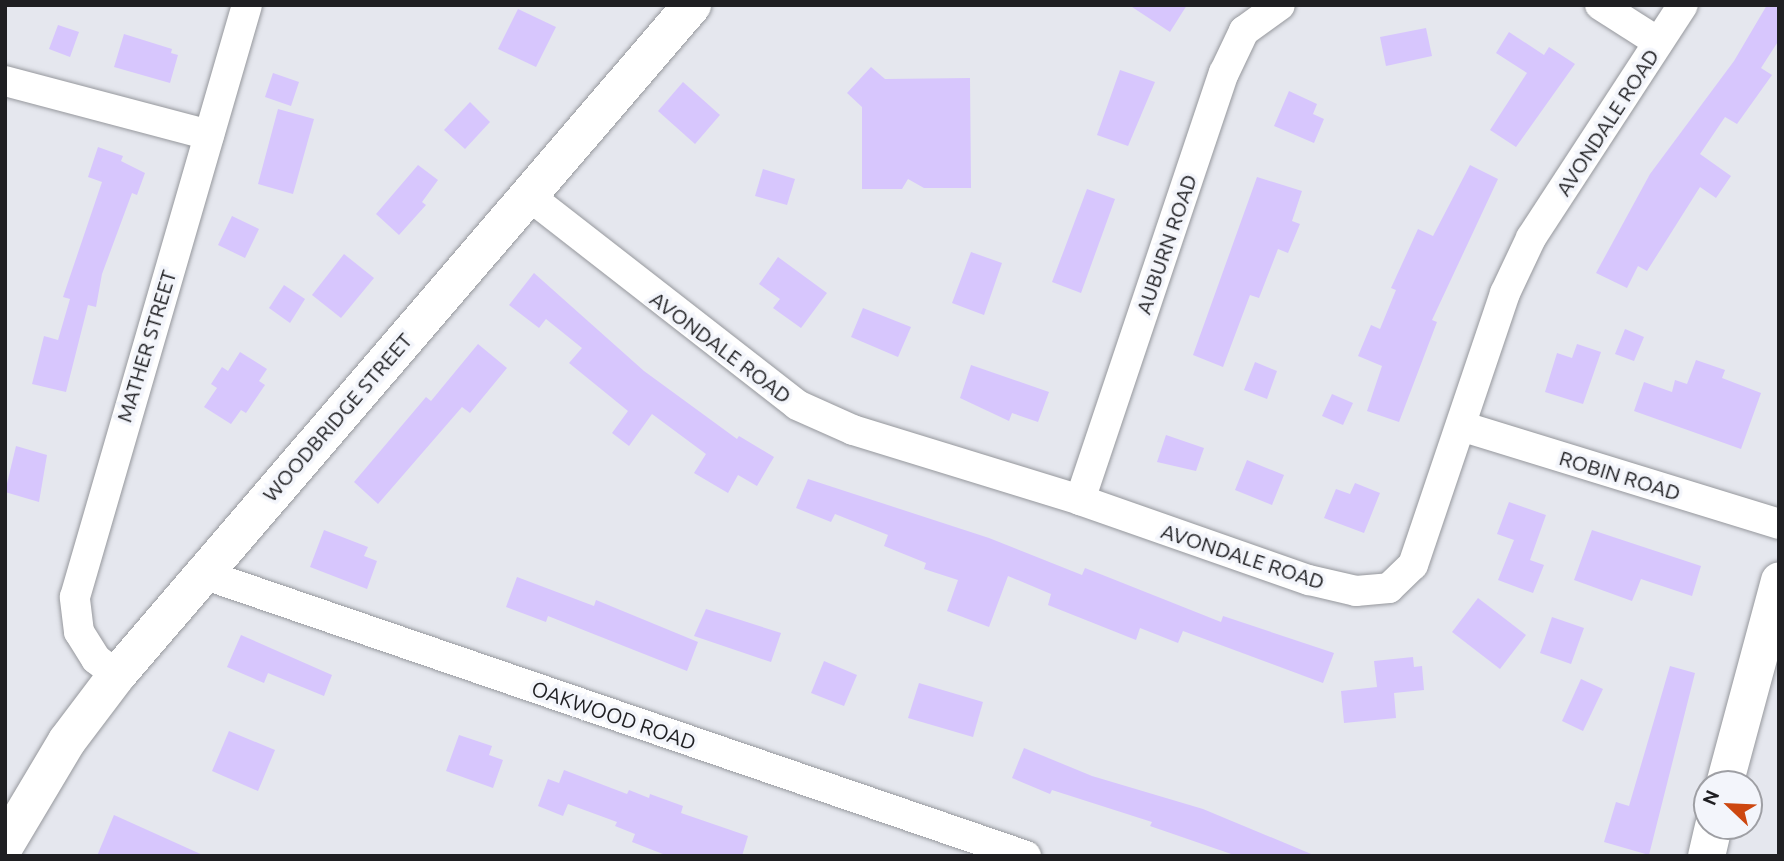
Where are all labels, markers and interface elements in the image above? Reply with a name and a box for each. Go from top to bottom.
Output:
street label: AVONDALE ROAD [1550,44,1664,200]
street label: AUBURN ROAD [1130,171,1202,317]
street label: MATHER STREET [111,267,181,425]
street label: AVONDALE ROAD [645,286,797,408]
street label: WOODBRIDGE STREET [257,328,417,506]
street label: ROBIN ROAD [1556,445,1684,505]
street label: AVONDALE ROAD [1158,518,1328,594]
street label: OAKWOOD ROAD [529,675,699,755]
north arrow [1693,770,1763,840]
text: N [1698,787,1723,808]

